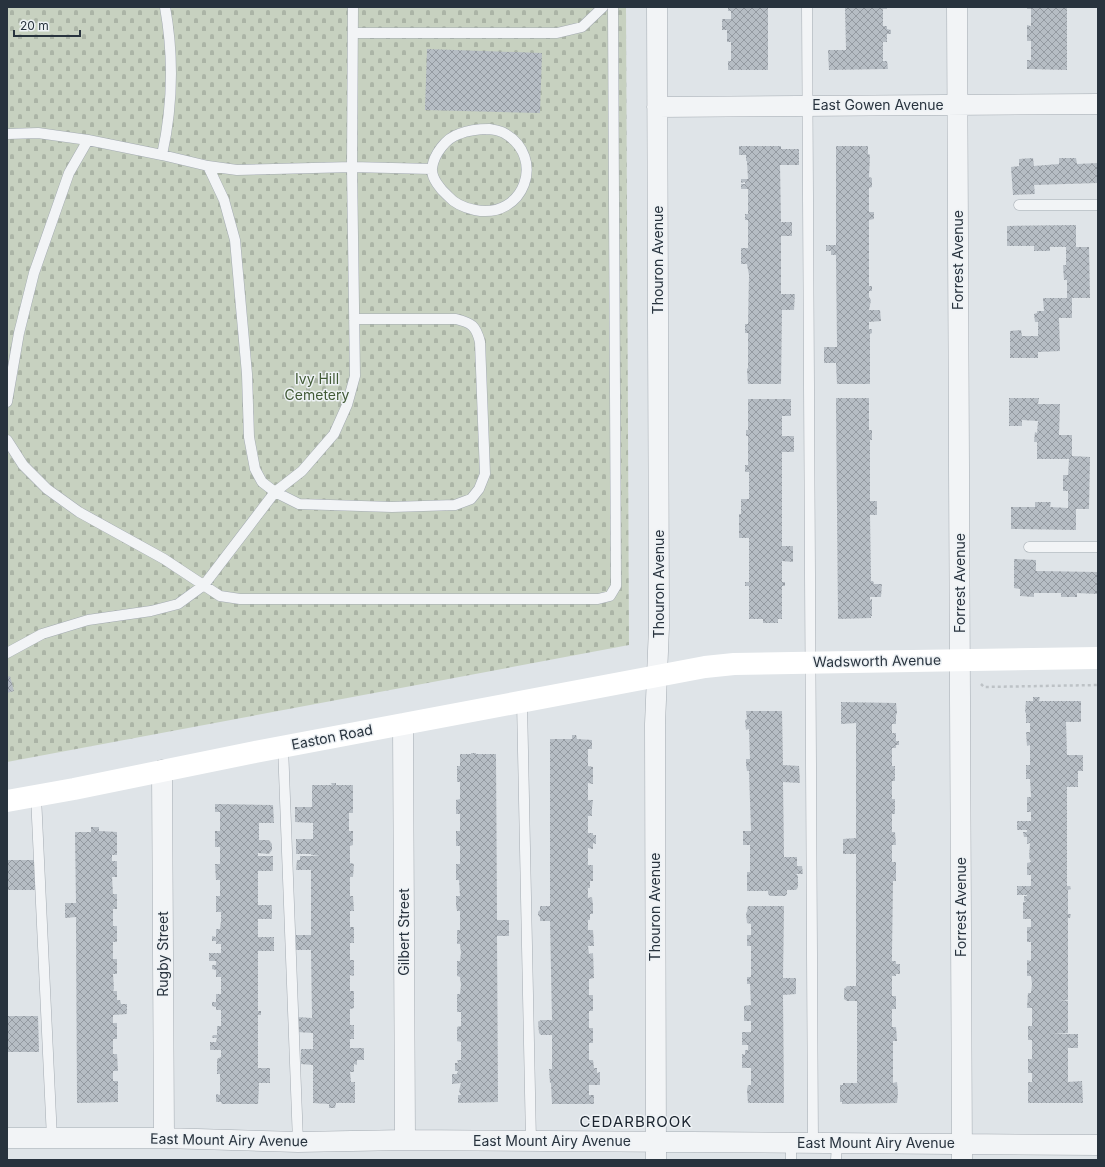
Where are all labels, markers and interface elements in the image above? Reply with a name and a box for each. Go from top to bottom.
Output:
scale bar [14,12,80,38]
text: 20 m [20,18,49,33]
street label: East Gowen Avenue [812,96,944,113]
street label: Thouron Avenue [649,206,666,314]
street label: Forrest Avenue [949,210,966,310]
park label: Ivy Hill Cemetery [285,370,350,403]
street label: Thouron Avenue [650,530,667,638]
street label: Forrest Avenue [951,533,968,633]
street label: Wadsworth Avenue [813,651,941,670]
street label: Easton Road [290,720,374,753]
street label: Thouron Avenue [646,853,663,961]
street label: Forrest Avenue [952,857,969,957]
street label: Gilbert Street [395,888,412,976]
street label: Rugby Street [154,911,171,997]
district label: CEDARBROOK [580,1112,692,1131]
street label: East Mount Airy Avenue [150,1130,308,1149]
street label: East Mount Airy Avenue [473,1132,631,1149]
street label: East Mount Airy Avenue [797,1134,955,1151]

